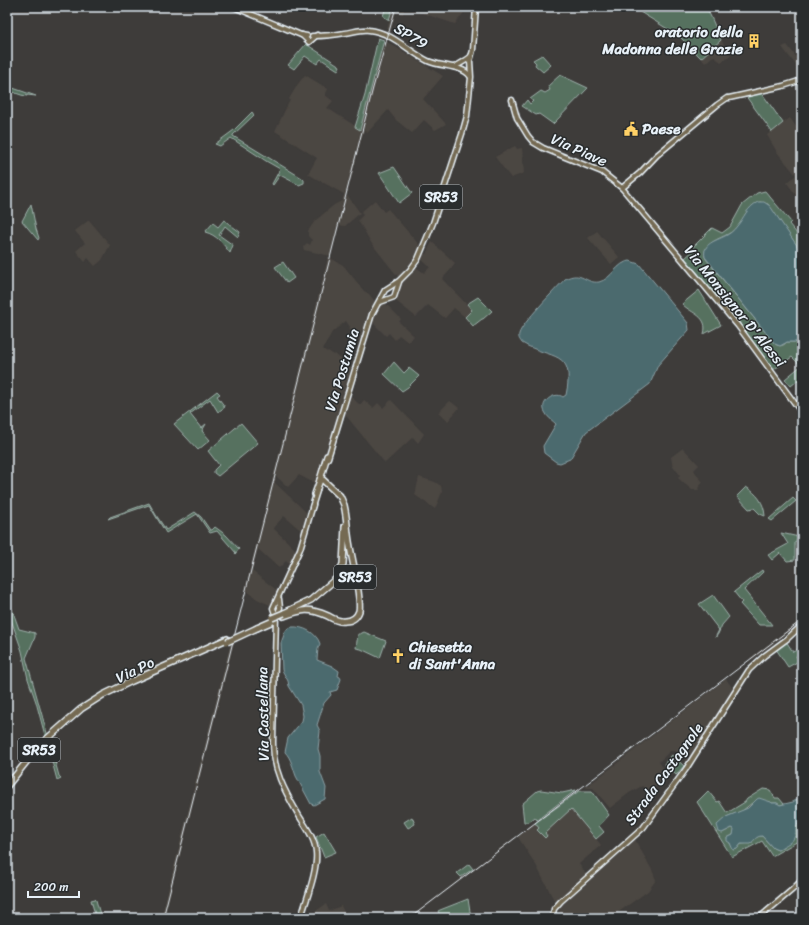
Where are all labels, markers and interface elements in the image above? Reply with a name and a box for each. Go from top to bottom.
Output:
street label: SP79 [389,16,433,56]
place label: oratorio della Madonna delle Grazie [601,19,743,62]
building icon: oratorio della Madonna delle Grazie [746,33,762,49]
place label: Paese [642,116,681,142]
public building icon: Paese [623,121,639,137]
street label: Via Piave [546,126,612,174]
road number: SR53 [420,185,462,209]
street label: Via Monsignor D'Alessi [677,239,793,374]
street label: Via Postumia [317,325,367,415]
road number: SR53 [334,565,376,589]
place label: Chiesetta di Sant'Anna [408,634,496,677]
church icon: Chiesetta di Sant'Anna [390,648,406,664]
street label: Via Po [111,649,159,690]
street label: Via Castellana [249,666,277,761]
street label: Strada Castagnole [618,717,710,831]
road number: SR53 [18,738,60,762]
scale bar [28,873,79,899]
text: 200 m [34,876,68,898]

